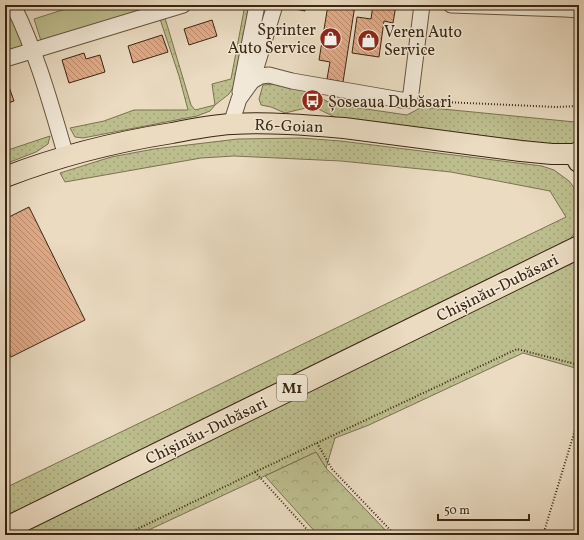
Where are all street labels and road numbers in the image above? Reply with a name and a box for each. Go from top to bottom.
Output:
street label: R6-Goian [254,115,324,139]
street label: Chișinău-Dubăsari [433,250,563,328]
road number: M1 [277,375,307,401]
street label: Chișinău-Dubăsari [142,393,272,471]

